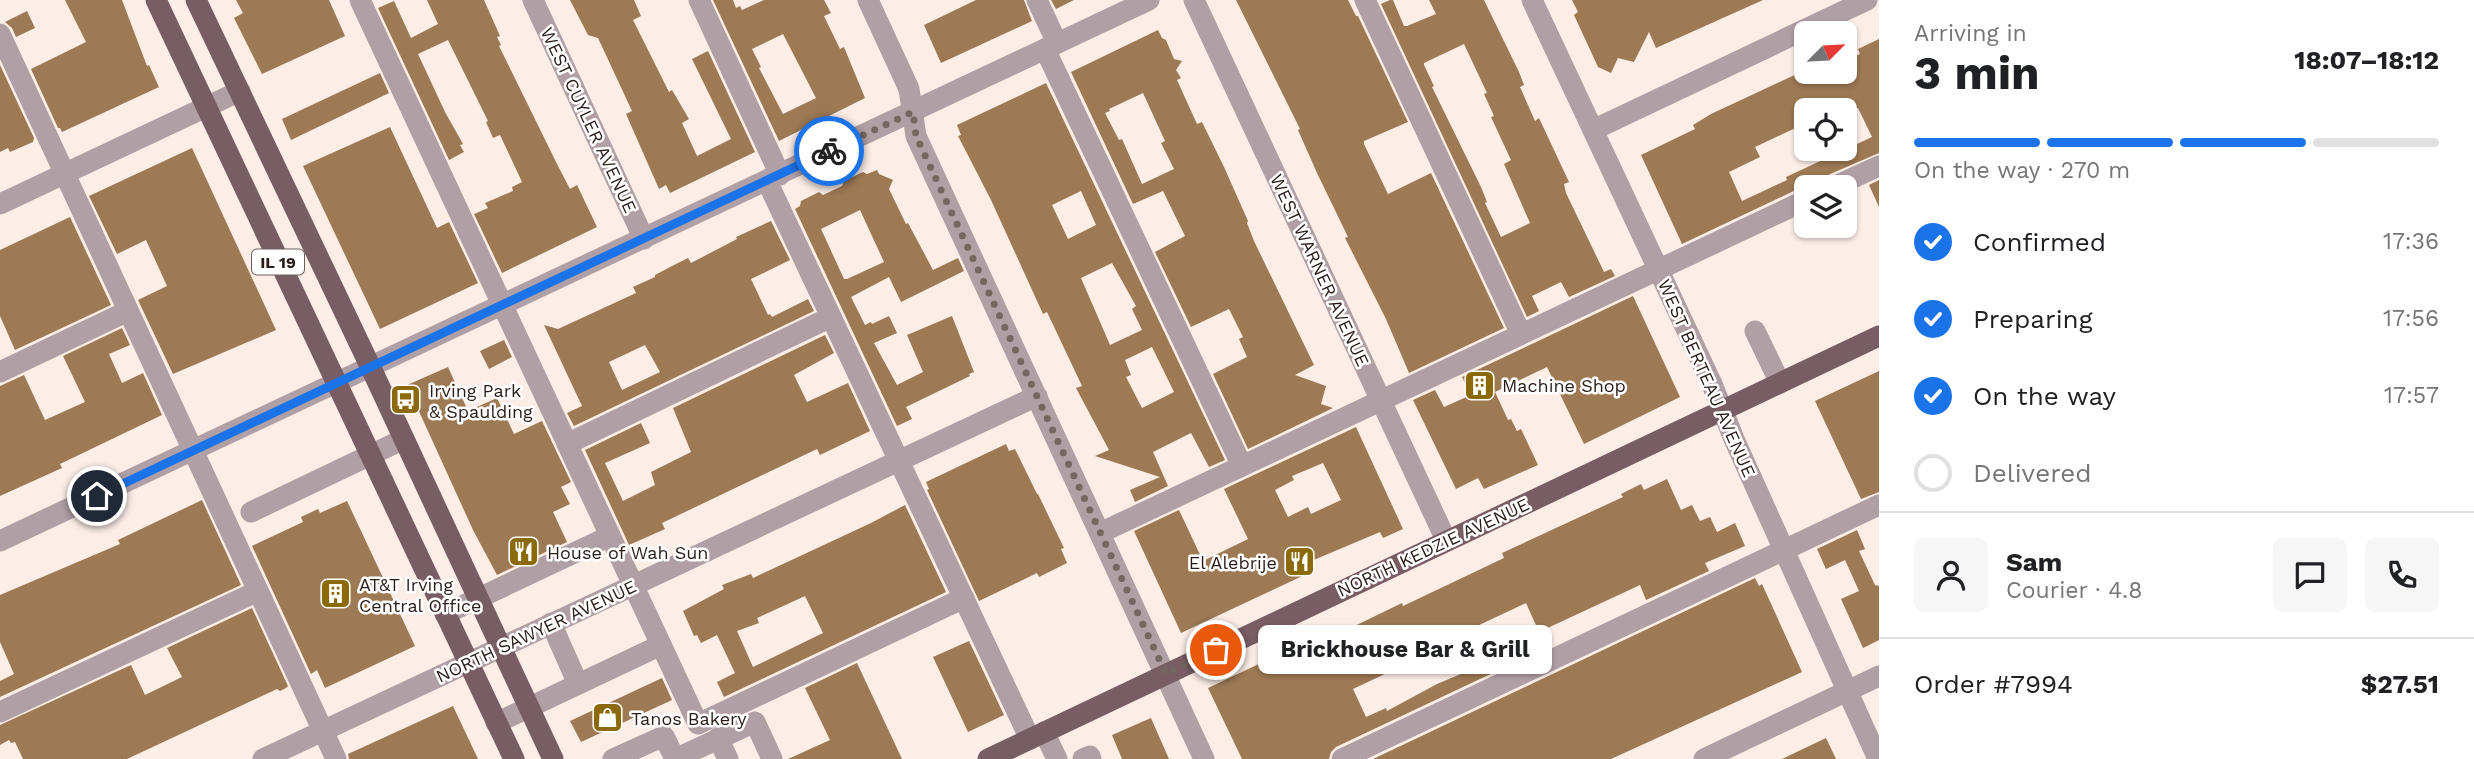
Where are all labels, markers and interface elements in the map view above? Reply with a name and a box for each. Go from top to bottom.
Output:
text: Arriving in [1914,20,2027,47]
north arrow [1794,21,1857,84]
map controls [1794,21,1857,238]
street label: WEST CUYLER AVENUE [537,24,641,216]
text: 18:07–18:12 [2294,45,2439,75]
text: 3 min [1914,46,2040,100]
button: locate [1794,98,1857,161]
courier [794,116,864,186]
icon: bike [810,132,848,170]
text: On the way · 270 m [1914,157,2130,184]
street label: WEST WARNER AVENUE [1266,170,1374,370]
button: layers [1794,175,1857,238]
icon: check [1914,223,1952,261]
text: Confirmed [1973,227,2106,257]
text: 17:36 [2383,228,2439,255]
road number: IL 19 [252,250,304,274]
street label: WEST BERTEAU AVENUE [1654,276,1760,480]
icon: check [1914,300,1952,338]
text: Preparing [1973,304,2093,334]
text: 17:56 [2383,305,2439,332]
building icon: Machine Shop [1462,368,1496,402]
place label: Machine Shop [1502,375,1626,396]
icon: check [1914,377,1952,415]
place label: Irving Park & Spaulding [429,380,533,422]
text: On the way [1973,381,2116,411]
text: 17:57 [2384,382,2439,409]
bus stop icon: Irving Park & Spaulding [389,383,423,417]
text: Delivered [1973,458,2092,488]
pin [67,466,127,526]
icon: home [78,477,116,515]
street label: NORTH KEDZIE AVENUE [1334,493,1532,601]
restaurant icon: House of Wah Sun [507,535,541,569]
button: person [1914,538,1988,612]
button: chat [2273,538,2347,612]
button: phone [2365,538,2439,612]
place label: House of Wah Sun [547,542,708,563]
restaurant icon: El Alebrije [1283,545,1317,579]
text: Sam [2006,547,2062,577]
place label: El Alebrije [1189,552,1277,573]
place label: AT&T Irving Central Office [359,574,481,616]
street label: NORTH SAWYER AVENUE [433,575,639,687]
building icon: AT&T Irving Central Office [319,577,353,611]
text: Courier · 4.8 [2006,577,2142,604]
pin [1186,620,1246,680]
callout: Brickhouse Bar & Grill [1258,626,1552,674]
icon: bag [1197,631,1235,669]
text: Brickhouse Bar & Grill [1281,636,1529,663]
text: Order #7994 [1914,669,2073,699]
text: $27.51 [2361,669,2439,699]
shop icon: Tanos Bakery [591,701,625,735]
place label: Tanos Bakery [631,708,747,729]

